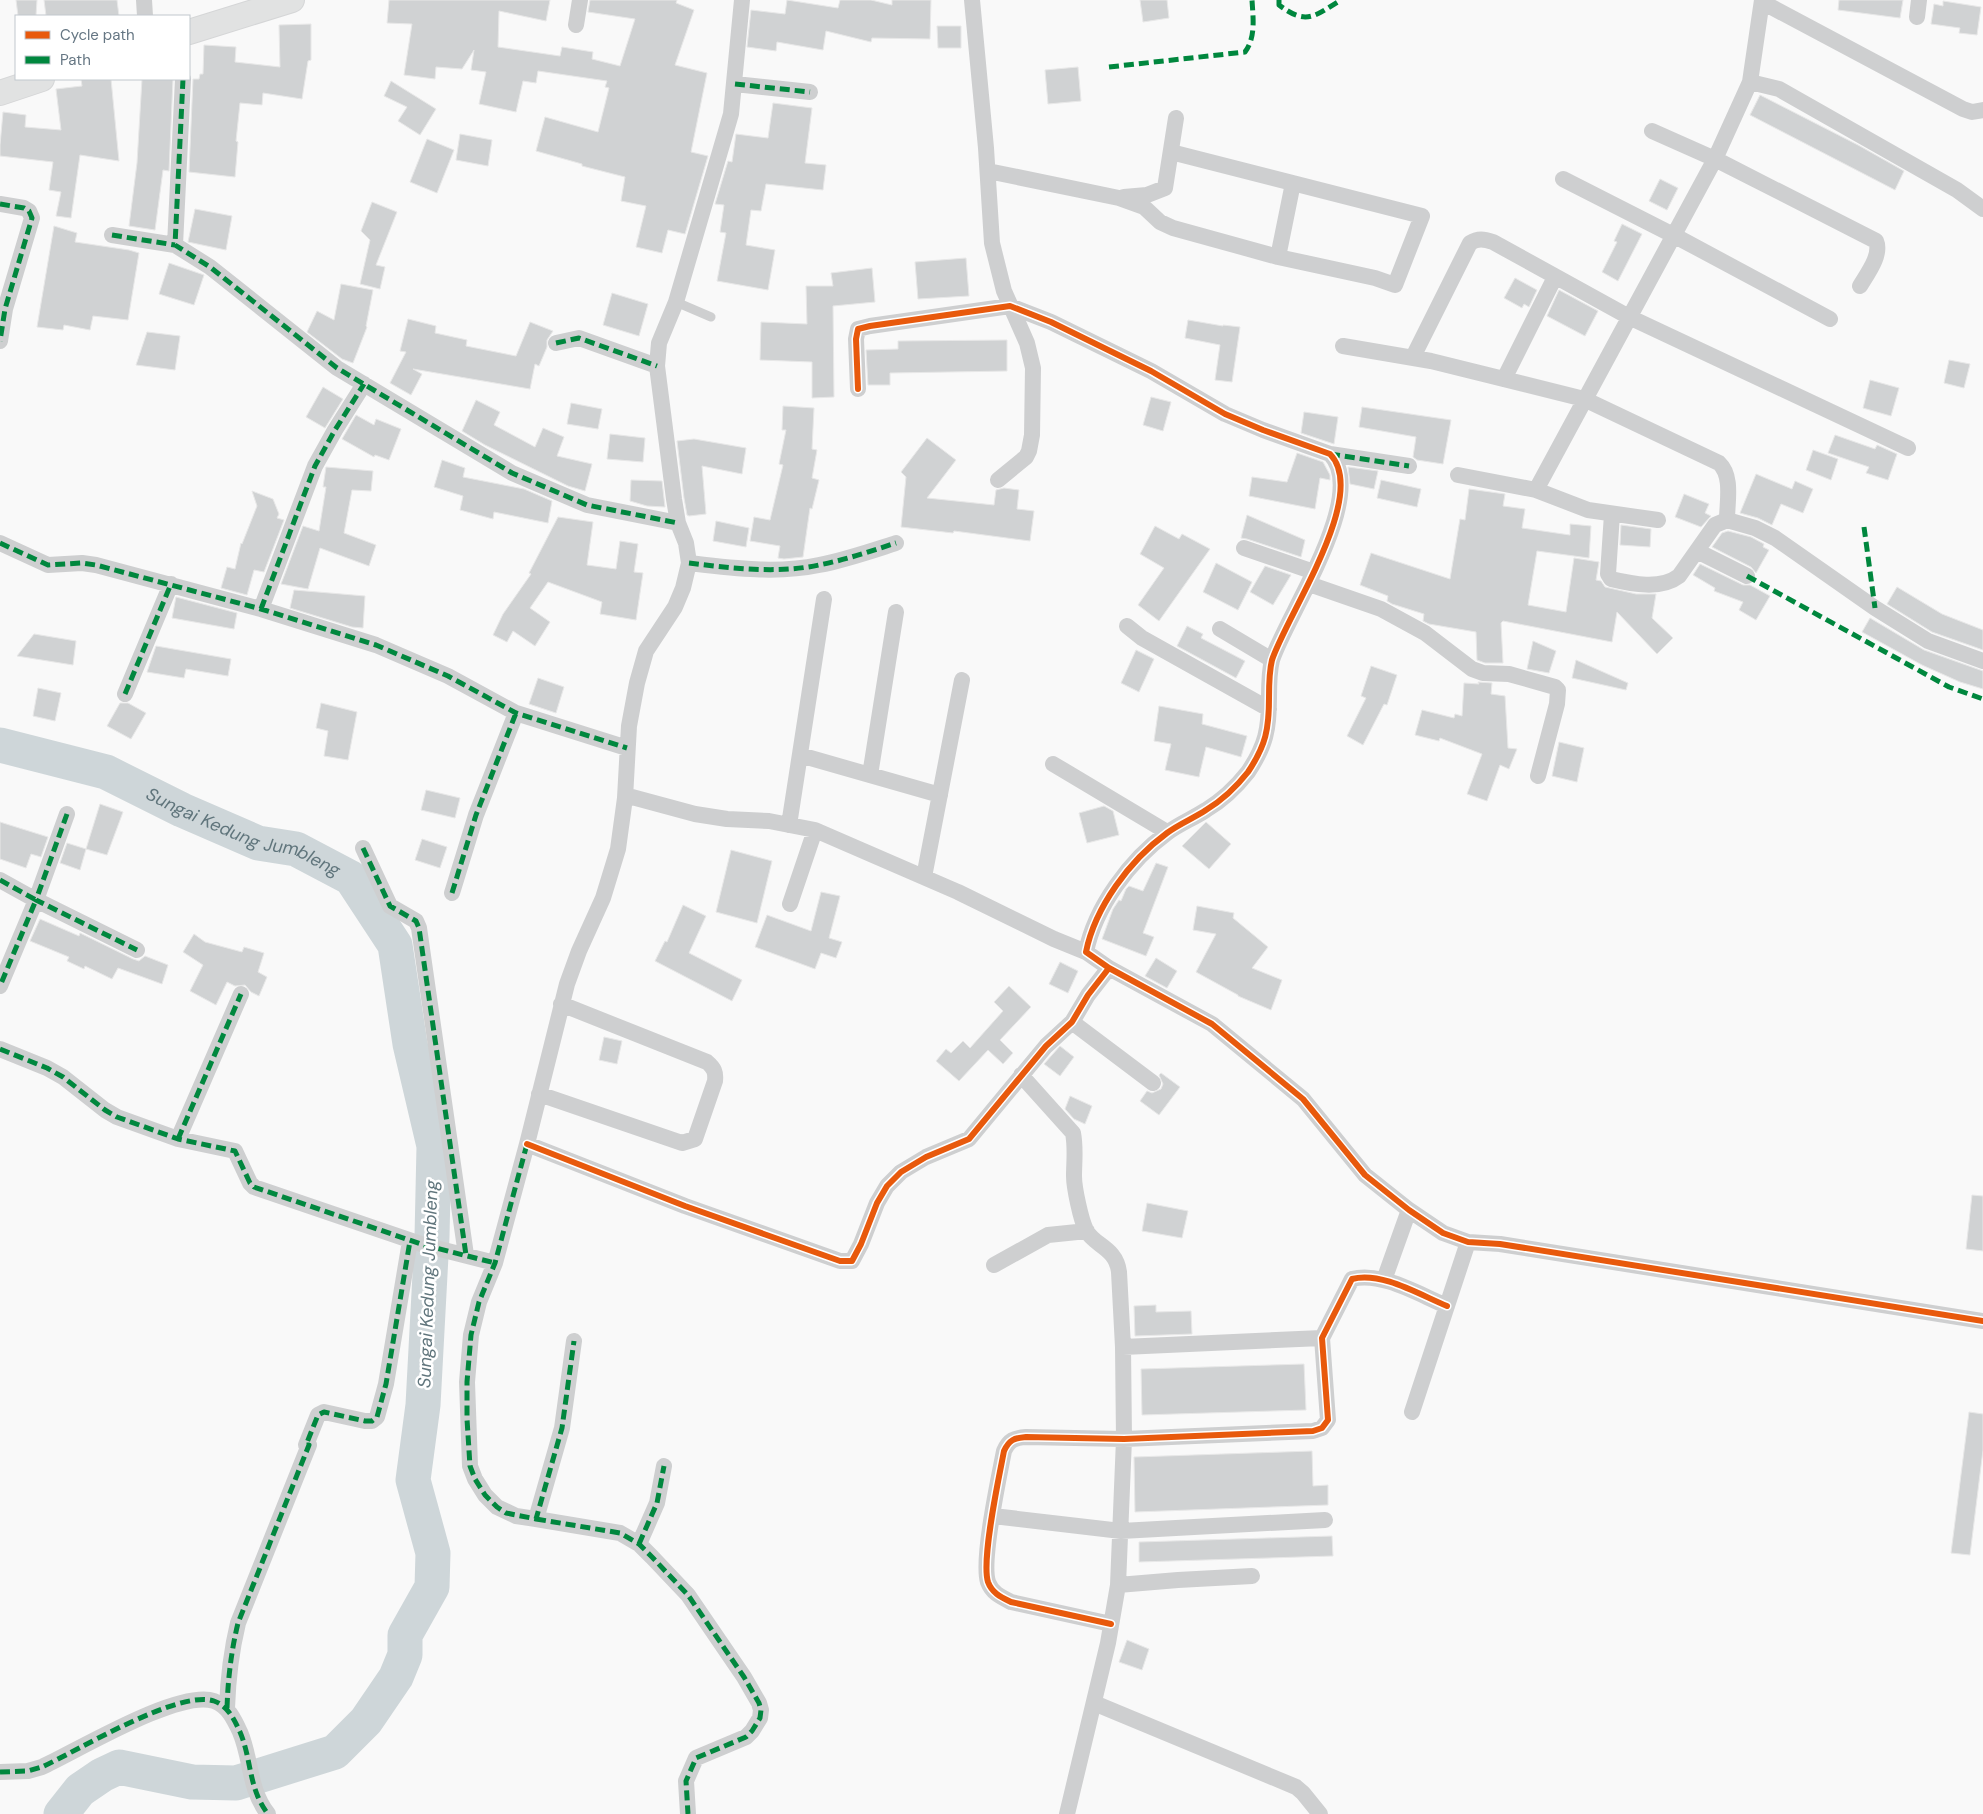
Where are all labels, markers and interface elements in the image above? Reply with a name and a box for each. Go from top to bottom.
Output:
legend [15,15,190,80]
text: Cycle path [60,25,135,45]
text: Path [60,50,91,70]
water label: Sungai Kedung Jumbleng [142,782,345,883]
water label: Sungai Kedung Jumbleng [412,1178,444,1388]

